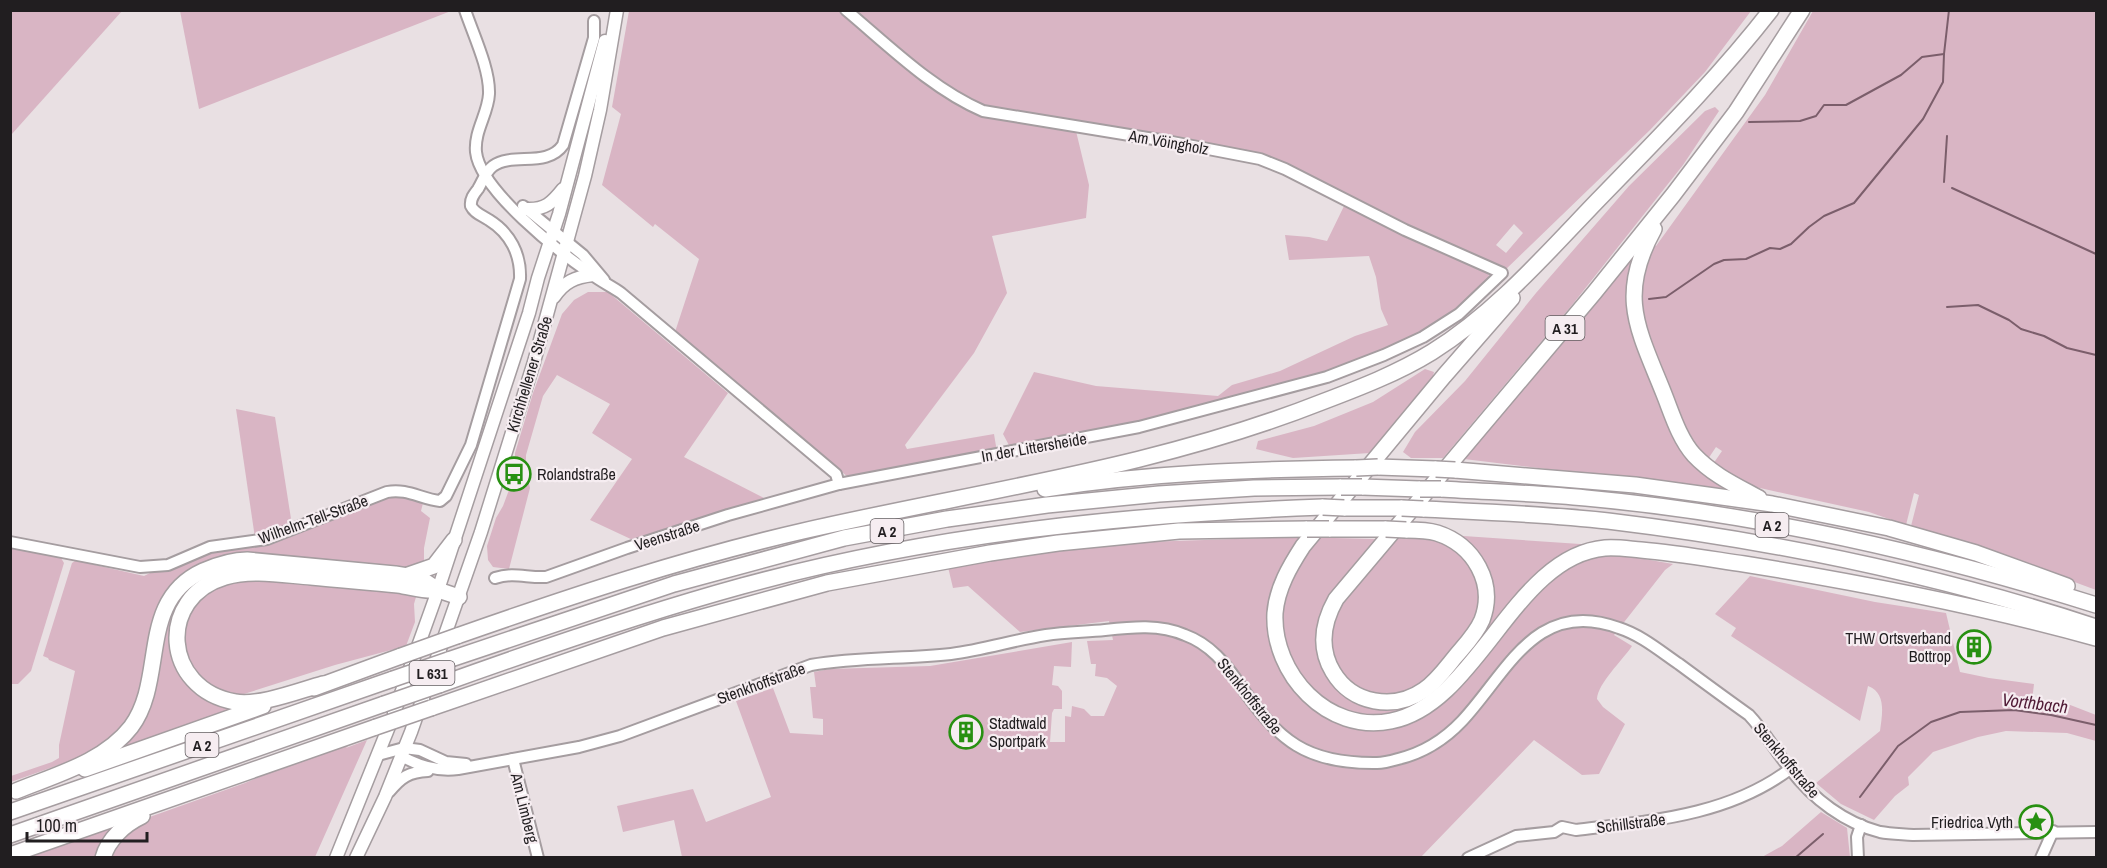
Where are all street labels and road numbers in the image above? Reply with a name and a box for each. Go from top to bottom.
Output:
street label: Am Vöingholz [1126,124,1211,160]
street label: Kirchhellener Straße [501,313,557,435]
road number: A 31 [1546,316,1584,340]
street label: In der Littersheide [980,427,1088,467]
street label: Wilhelm-Tell-Straße [255,489,371,549]
road number: A 2 [1756,513,1788,537]
street label: Veenstraße [632,514,702,556]
road number: A 2 [870,519,904,543]
street label: Stenkhoffstraße [1212,653,1288,739]
street label: Stenkhoffstraße [714,657,808,709]
road number: L 631 [410,661,454,685]
street label: Stenkhoffstraße [1749,718,1825,802]
road number: A 2 [186,733,218,757]
street label: Am Limberg [505,770,544,846]
street label: Schillstraße [1595,808,1667,838]

